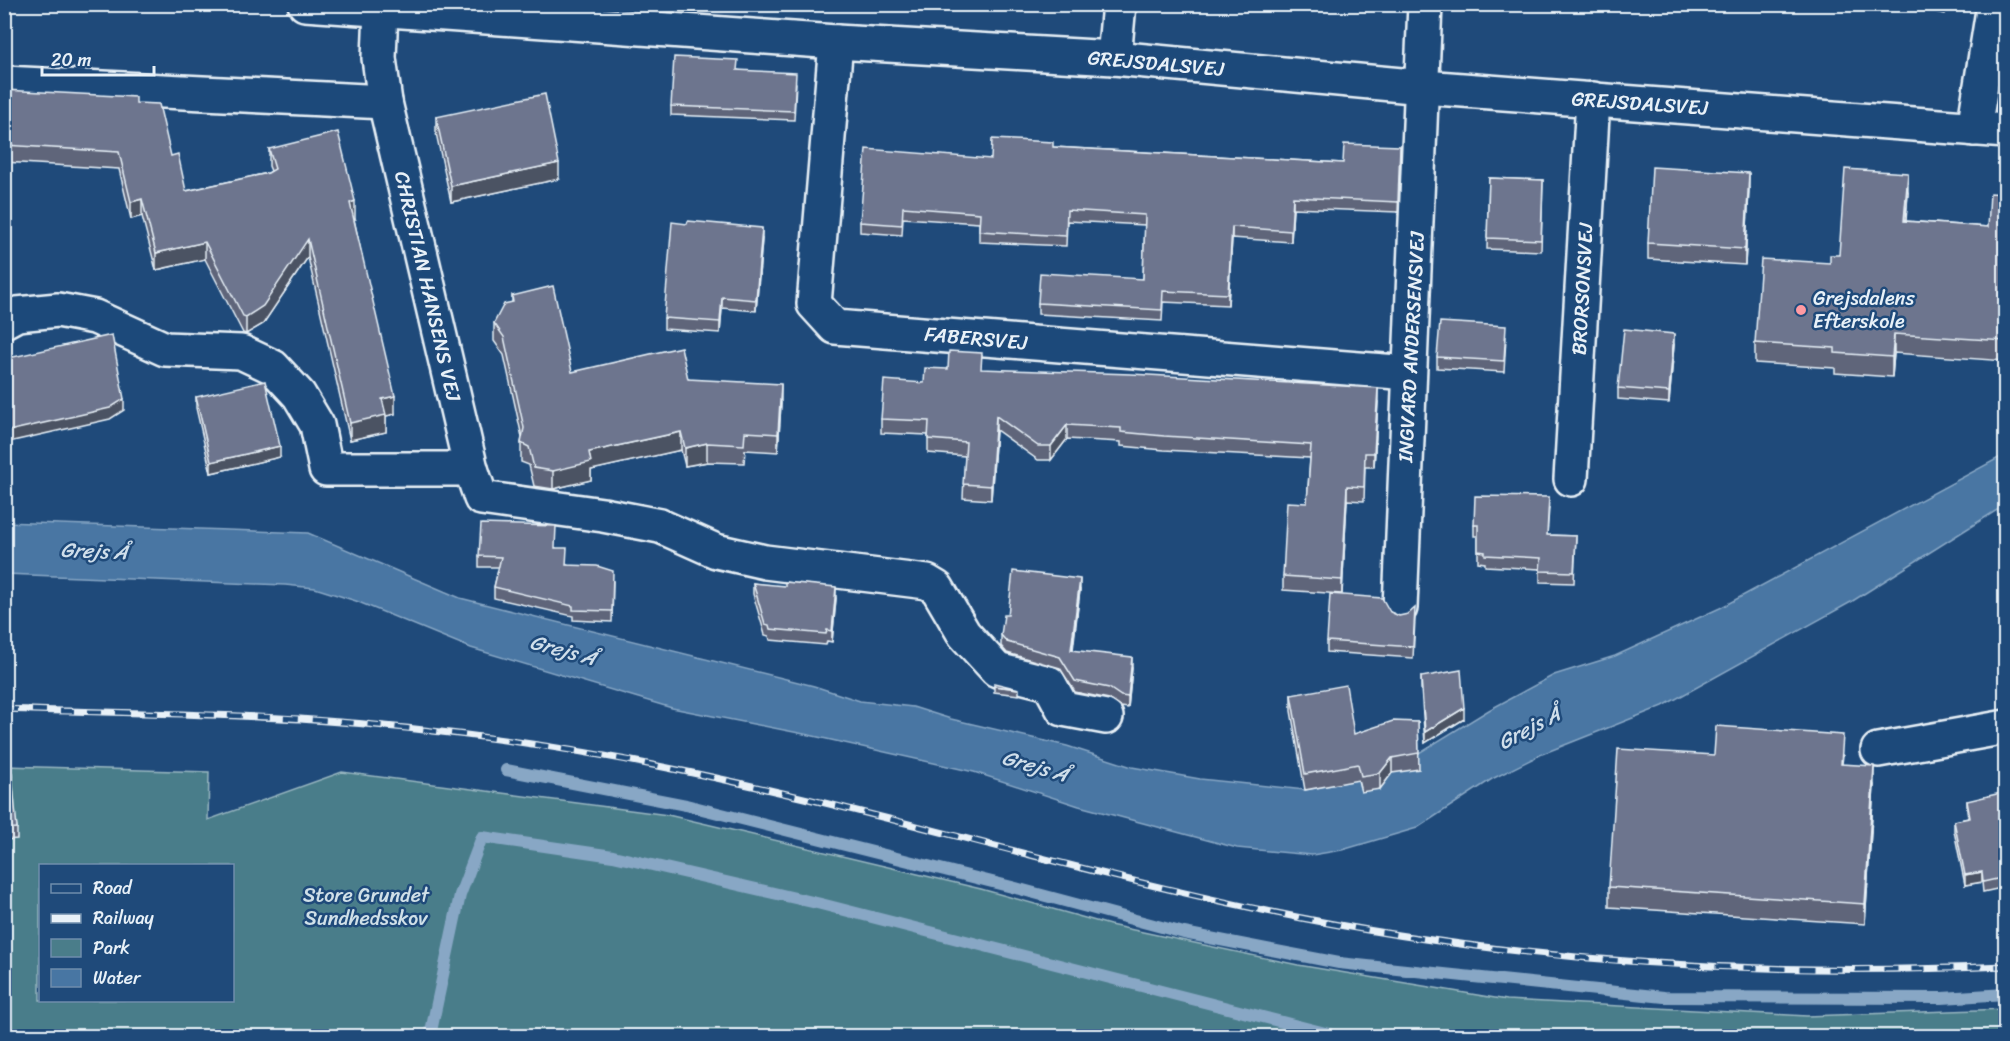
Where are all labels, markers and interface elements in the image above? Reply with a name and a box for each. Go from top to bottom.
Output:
scale bar [42,39,154,77]
street label: GREJSDALSVEJ [1086,40,1226,87]
text: 20 m [51,44,91,76]
street label: GREJSDALSVEJ [1571,81,1710,126]
street label: CHRISTIAN HANSENS VEJ [384,168,471,405]
street label: BRORSONSVEJ [1562,221,1603,356]
street label: INGVARD ANDERSENSVEJ [1388,230,1435,464]
place label: Grejsdalens Efterskole [1813,281,1915,339]
marker: Grejsdalens Efterskole [1794,303,1808,317]
street label: FABERSVEJ [923,317,1029,360]
water label: Grejs Å [60,531,133,571]
water label: Grejs Å [526,623,605,678]
water label: Grejs Å [1490,693,1572,761]
water label: Grejs Å [997,738,1078,795]
legend [39,864,234,1002]
text: Road [93,872,133,904]
park label: Store Grundet Sundhedsskov [303,878,430,936]
text: Railway [93,902,155,934]
text: Park [93,932,130,964]
text: Water [93,962,142,994]

